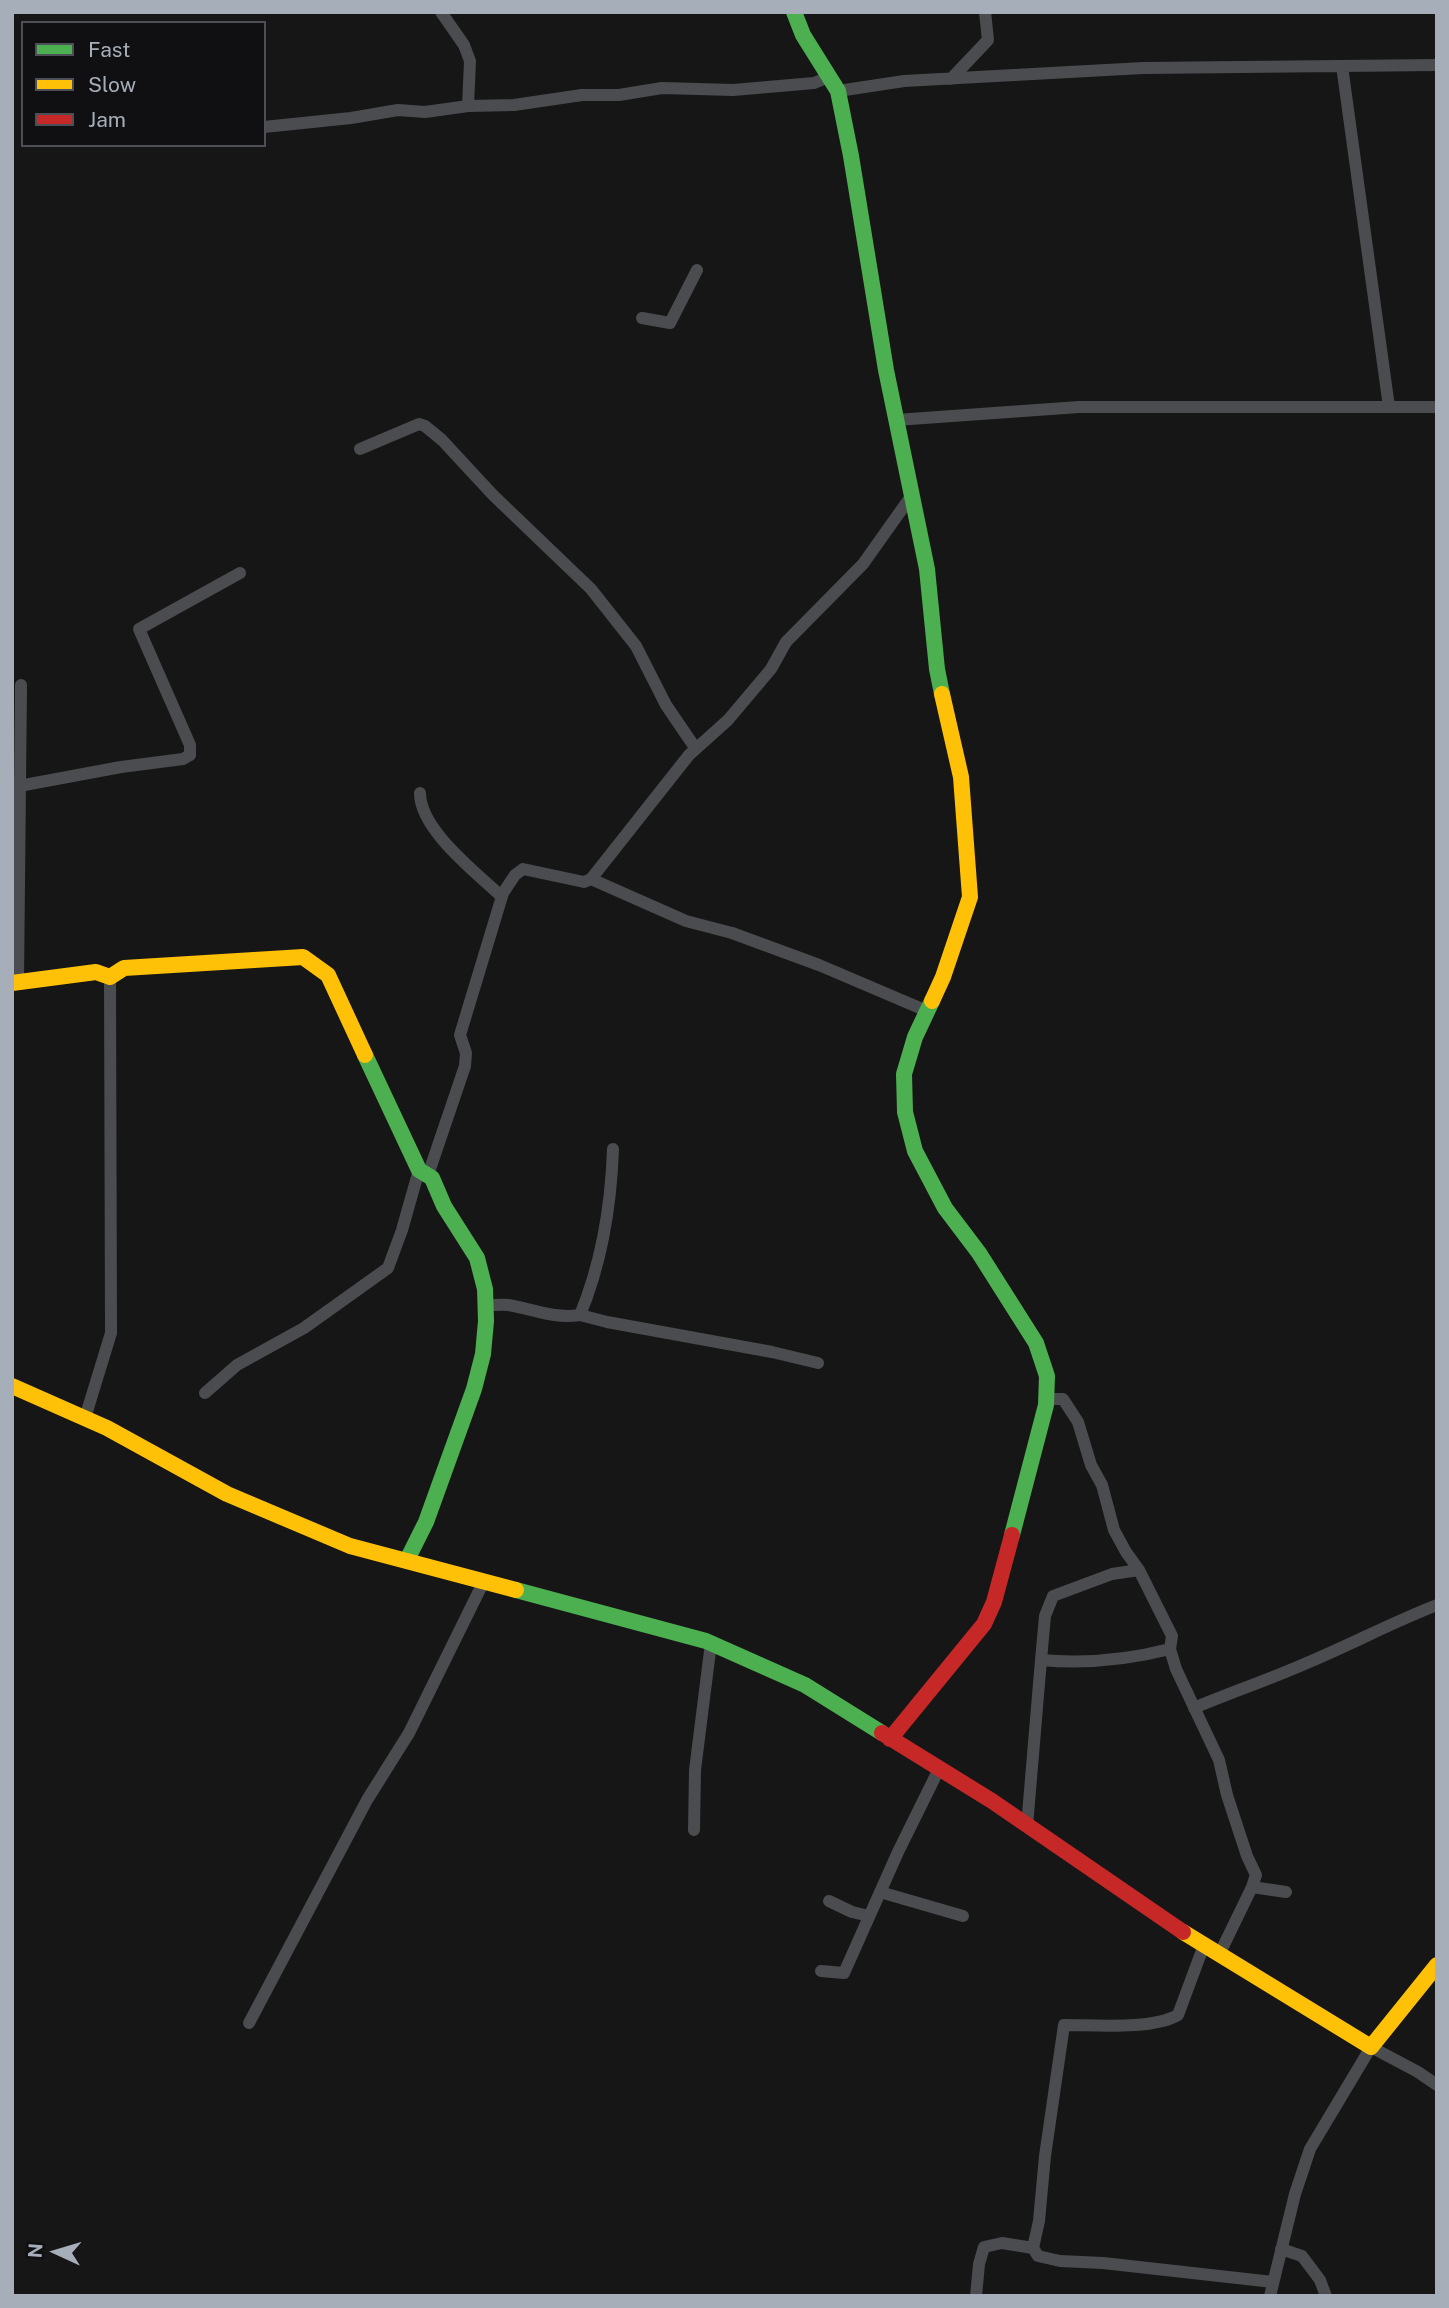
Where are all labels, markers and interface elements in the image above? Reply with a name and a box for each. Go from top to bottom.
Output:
legend [21,21,266,147]
text: Fast [88,37,130,62]
text: Slow [88,72,136,97]
text: Jam [88,107,126,132]
north arrow [21,2217,91,2287]
text: N [24,2242,47,2259]

